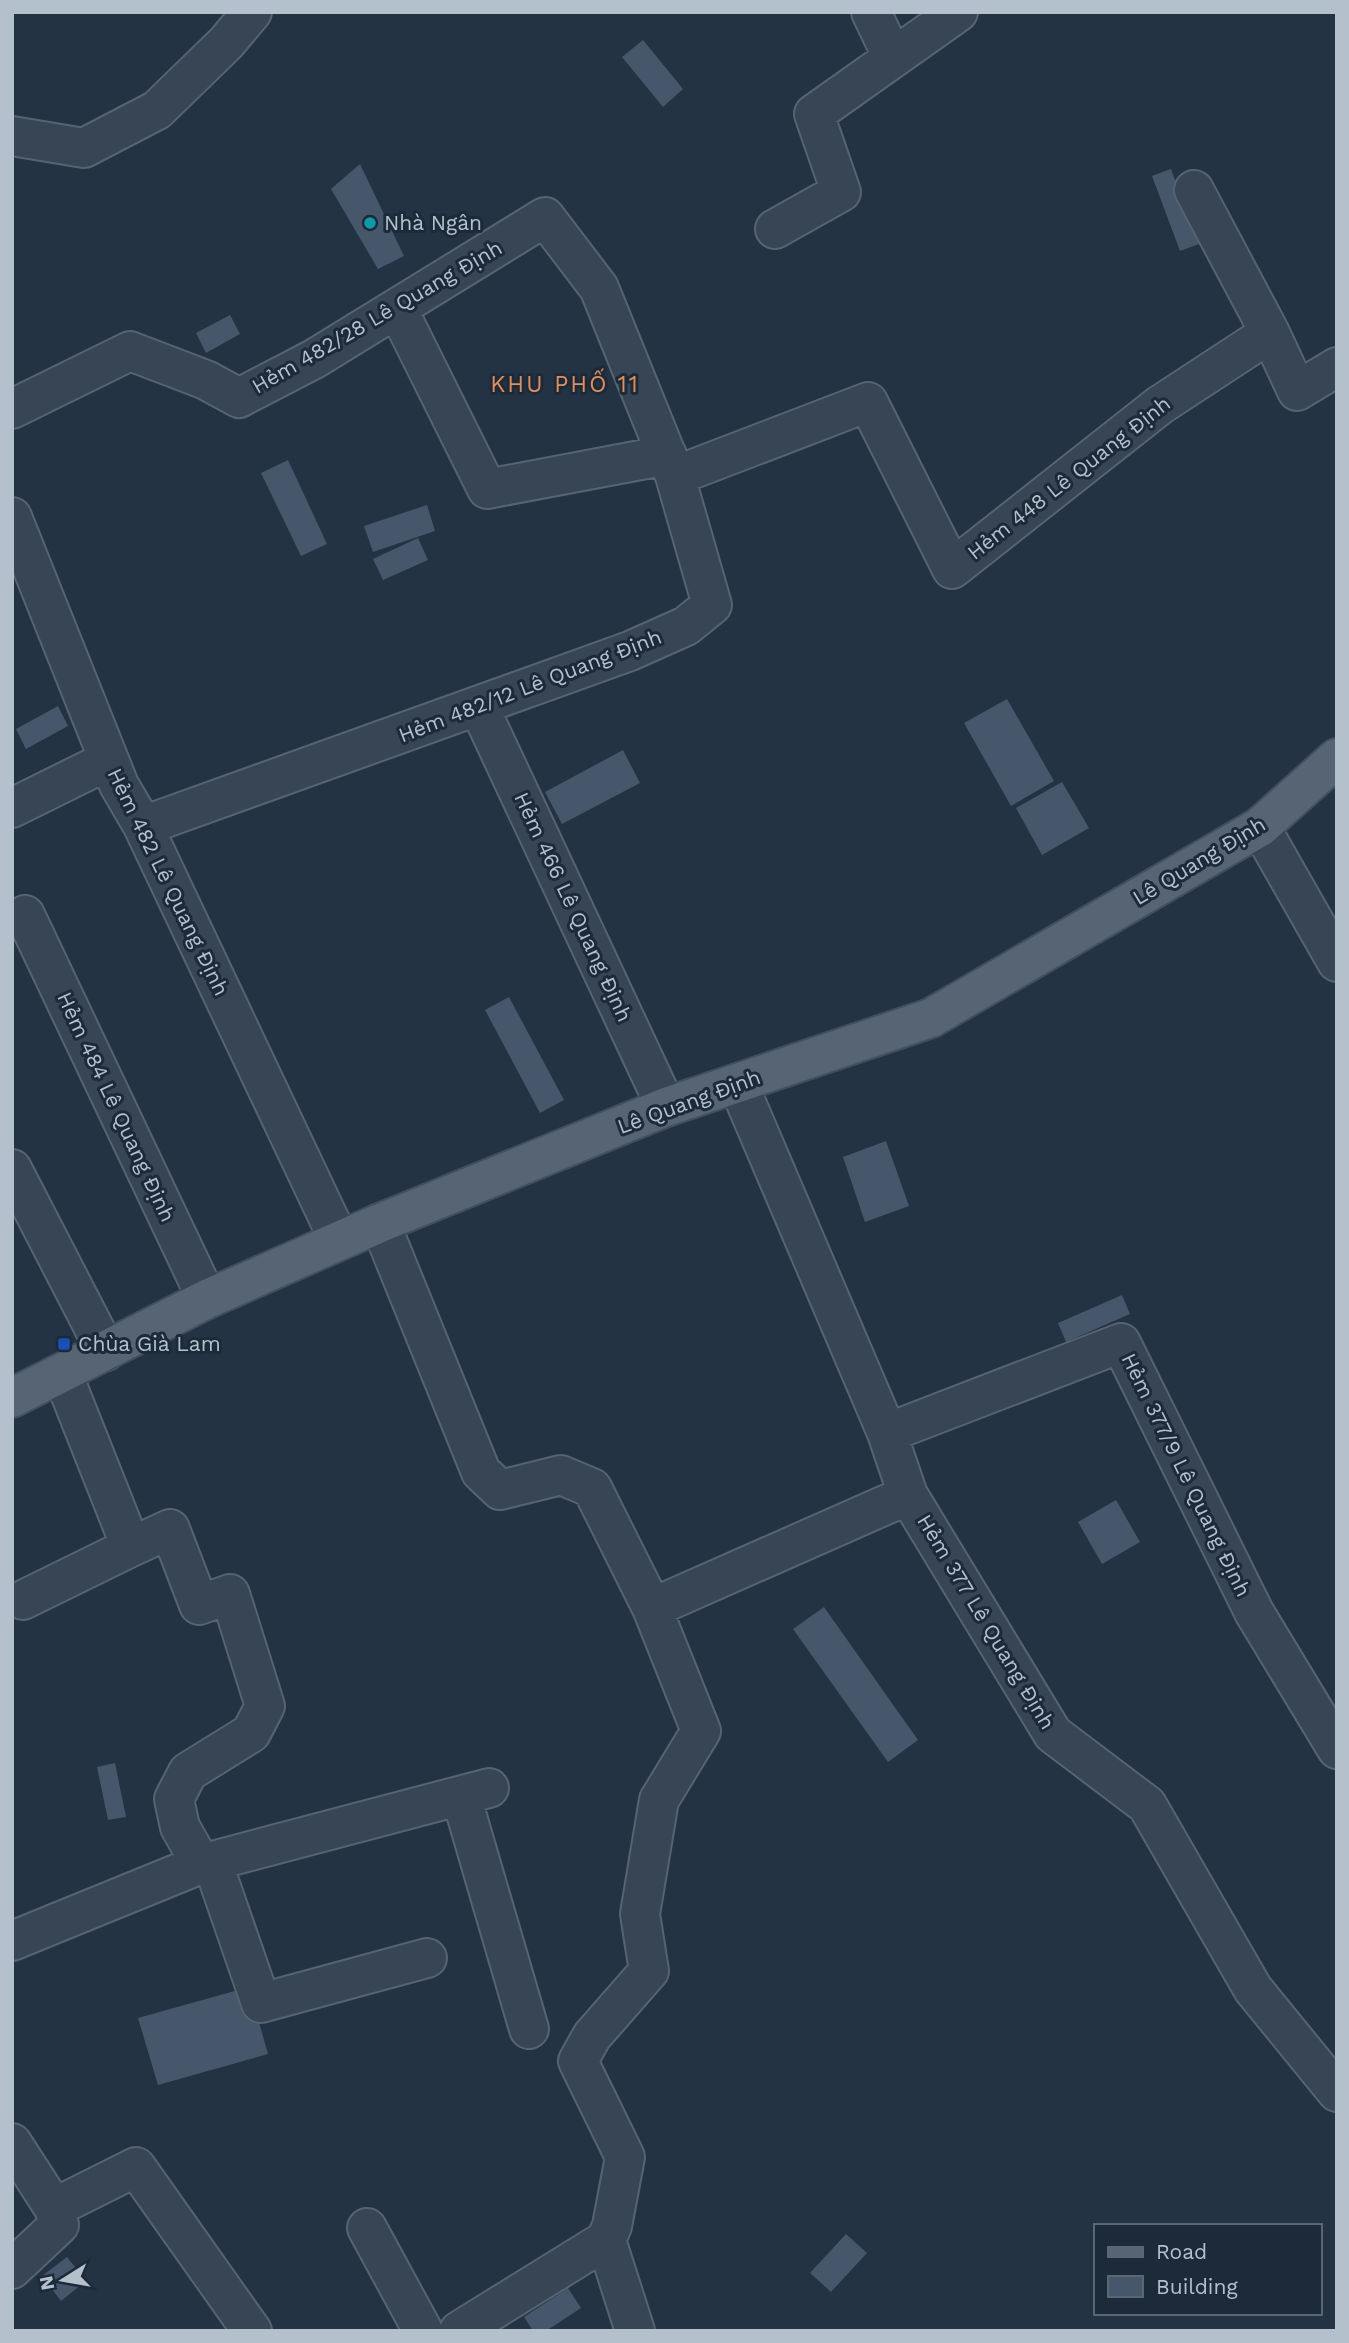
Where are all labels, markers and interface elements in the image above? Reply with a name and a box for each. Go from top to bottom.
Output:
place label: Nhà Ngân [384,210,482,235]
marker: Nhà Ngân [362,215,378,231]
street label: Hẻm 482/28 Lê Quang Định [247,235,506,399]
district label: KHU PHỐ 11 [490,368,640,398]
street label: Hẻm 448 Lê Quang Định [962,391,1175,565]
street label: Hẻm 482/12 Lê Quang Định [395,624,665,747]
street label: Hẻm 482 Lê Quang Định [102,764,234,1000]
street label: Hẻm 466 Lê Quang Định [509,788,638,1026]
street label: Lê Quang Định [1128,811,1270,910]
street label: Hẻm 484 Lê Quang Định [52,988,181,1226]
street label: Lê Quang Định [614,1064,764,1139]
place label: Chùa Già Lam [78,1331,221,1356]
marker: Chùa Già Lam [56,1336,72,1352]
street label: Hẻm 377/9 Lê Quang Định [1116,1349,1256,1601]
street label: Hẻm 377 Lê Quang Định [912,1510,1061,1734]
legend [1094,2224,1321,2315]
text: Road [1156,2239,1207,2264]
north arrow [28,2245,98,2315]
text: N [34,2274,59,2292]
text: Building [1156,2274,1238,2299]

